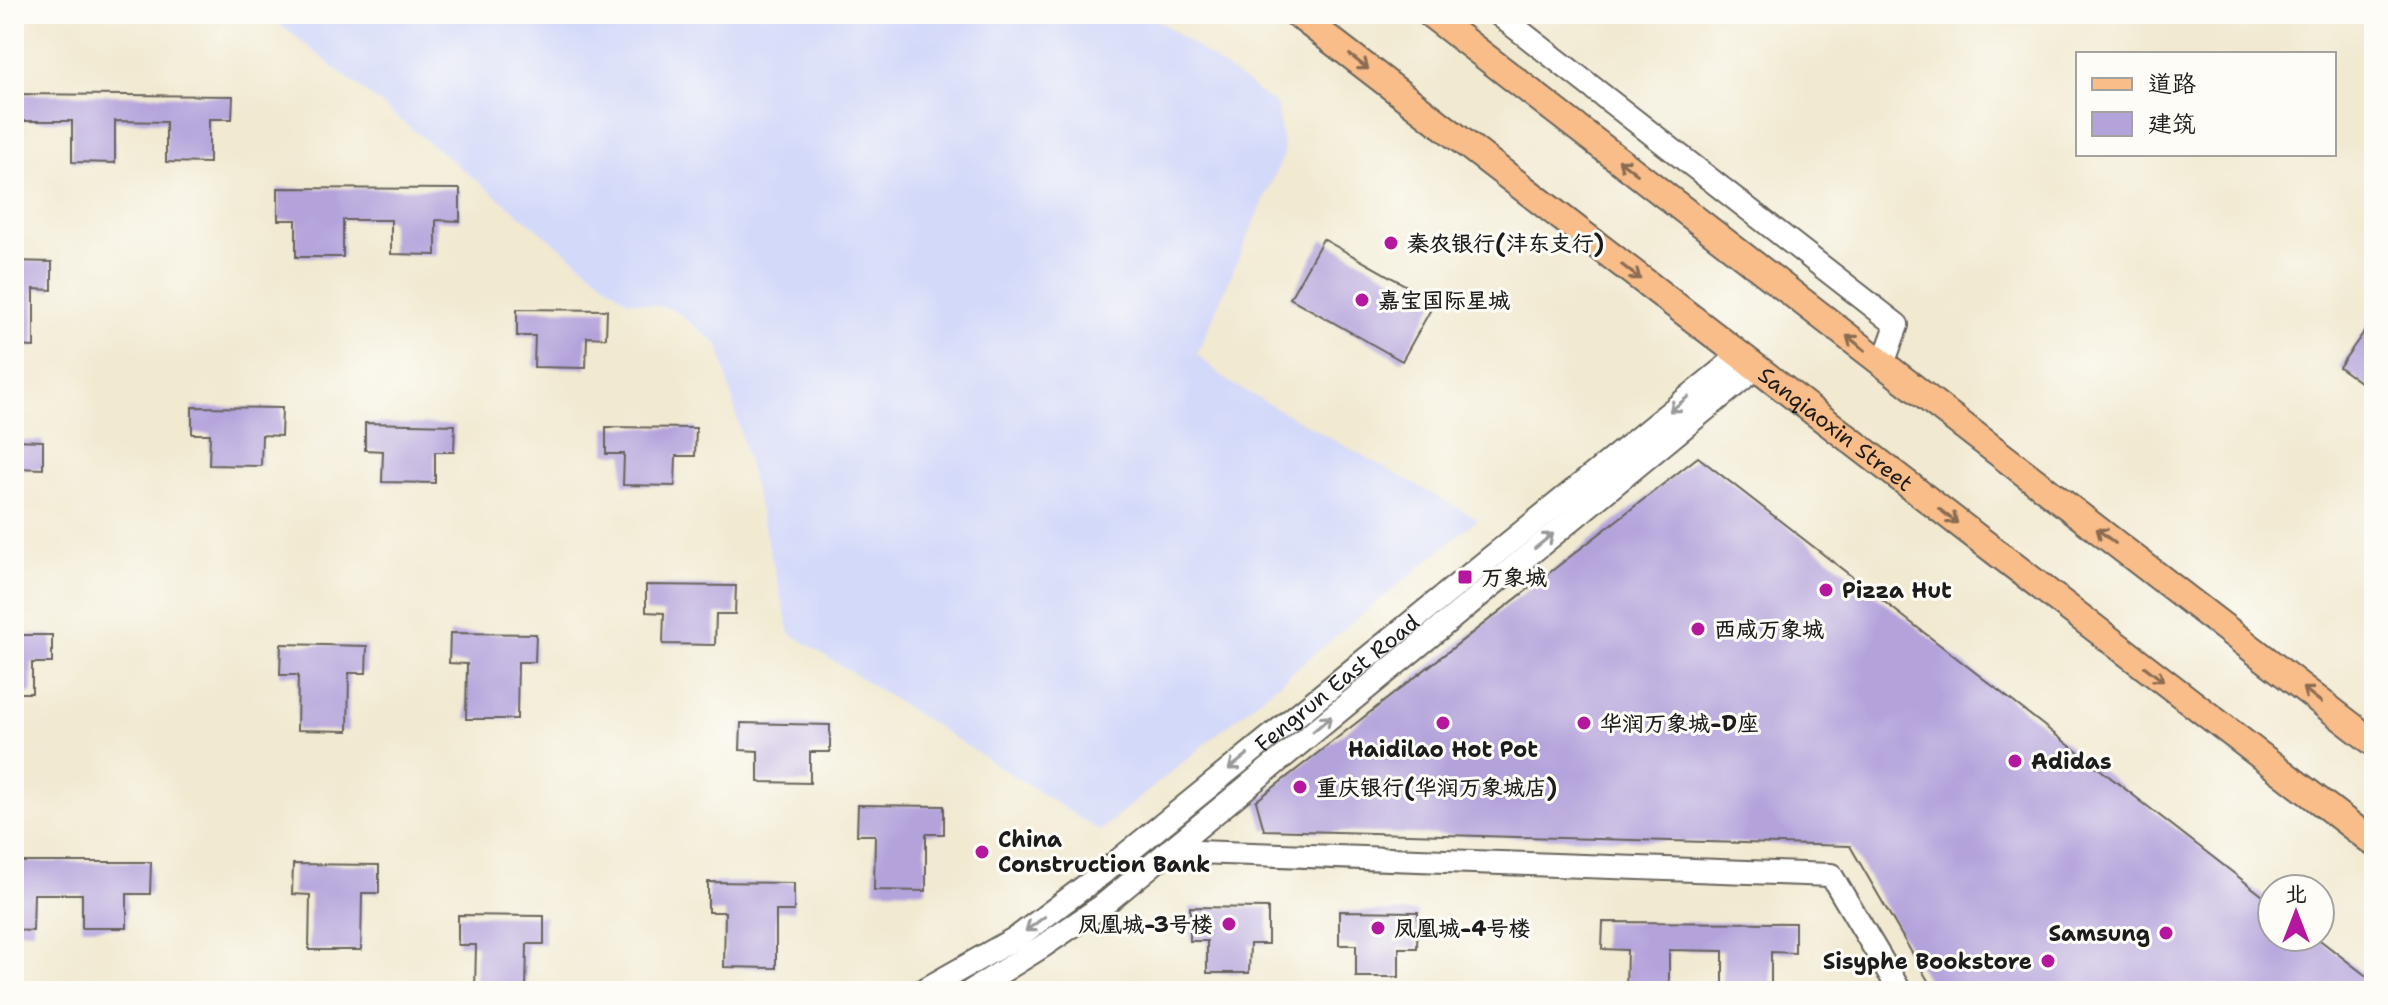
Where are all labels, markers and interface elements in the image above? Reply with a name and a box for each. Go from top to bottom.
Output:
legend [2076,52,2336,156]
one-way arrow [1348,53,1369,70]
text: 道路 [2148,68,2196,100]
text: 建筑 [2148,108,2196,140]
one-way arrow [1618,159,1639,176]
place label: 秦农银行(沣东支行) [1407,229,1604,258]
marker: 秦农银行(沣东支行) [1382,234,1400,252]
one-way arrow [1620,263,1642,280]
place label: 嘉宝国际星城 [1378,286,1510,315]
marker: 嘉宝国际星城 [1353,291,1371,309]
one-way arrow [1846,335,1867,352]
street label: Sanqiaoxin Street [1752,360,1919,498]
one-way arrow [1669,395,1690,412]
one-way arrow [1937,507,1958,524]
one-way arrow [2096,528,2117,545]
one-way arrow [1534,532,1554,550]
place label: 万象城 [1481,563,1547,592]
marker: 万象城 [1456,568,1474,586]
place label: Pizza Hut [1842,576,1952,605]
marker: Pizza Hut [1817,581,1835,599]
street label: Fengrun East Road [1249,608,1425,758]
place label: 西咸万象城 [1714,615,1824,644]
marker: 西咸万象城 [1689,620,1707,638]
one-way arrow [2143,666,2164,683]
one-way arrow [2302,686,2323,703]
place label: 华润万象城-D座 [1600,709,1759,738]
marker: Haidilao Hot Pot [1434,714,1452,732]
marker: 华润万象城-D座 [1575,714,1593,732]
one-way arrow [1311,715,1332,733]
place label: Haidilao Hot Pot [1348,735,1538,764]
place label: Adidas [2031,747,2112,776]
marker: Adidas [2006,752,2024,770]
one-way arrow [1228,753,1249,771]
place label: 重庆银行(华润万象城店) [1316,773,1557,802]
marker: 重庆银行(华润万象城店) [1291,778,1309,796]
place label: China Construction Bank [998,825,1210,879]
marker: China Construction Bank [973,843,991,861]
north arrow [2256,873,2336,953]
text: 北 [2285,879,2307,908]
place label: 凤凰城-3号楼 [1078,910,1213,939]
place label: 凤凰城-4号楼 [1394,914,1531,943]
one-way arrow [1025,915,1046,932]
marker: 凤凰城-3号楼 [1220,915,1238,933]
marker: 凤凰城-4号楼 [1369,919,1387,937]
place label: Samsung [2048,919,2150,948]
marker: Samsung [2157,924,2175,942]
place label: Sisyphe Bookstore [1823,947,2032,976]
marker: Sisyphe Bookstore [2039,952,2057,970]

